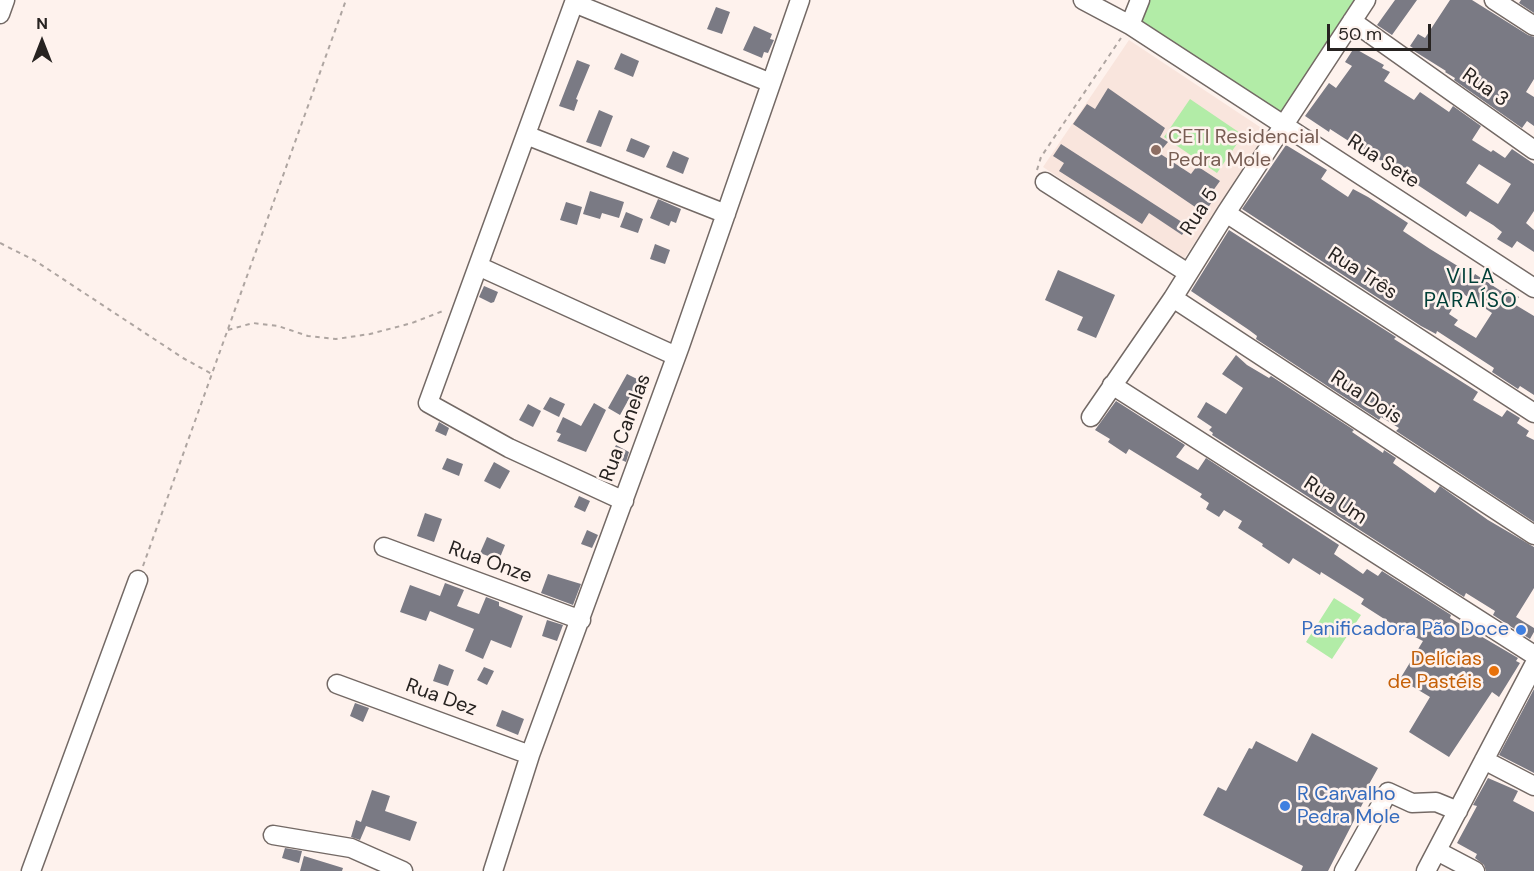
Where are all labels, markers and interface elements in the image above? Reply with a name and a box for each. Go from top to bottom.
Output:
north arrow [12,12,72,72]
scale bar [1330,12,1434,50]
text: N [36,13,48,34]
text: 50 m [1338,22,1382,46]
street label: Rua 3 [1457,63,1513,113]
place label: CETI Residencial Pedra Mole [1168,126,1319,173]
street label: Rua Sete [1342,130,1424,194]
marker: CETI Residencial Pedra Mole [1149,143,1163,157]
street label: Rua 5 [1176,184,1224,240]
street label: Rua Três [1323,243,1401,305]
district label: VILA PARAÍSO [1424,264,1518,314]
street label: Rua Dois [1326,366,1406,430]
street label: Rua Canelas [595,371,657,485]
street label: Rua Um [1299,472,1371,530]
street label: Rua Onze [445,537,535,589]
place label: Panificadora Pão Doce [1302,618,1509,642]
marker: Panificadora Pão Doce [1514,623,1528,637]
place label: Delícias de Pastéis [1387,648,1482,695]
marker: Delícias de Pastéis [1487,664,1501,678]
street label: Rua Dez [402,674,480,722]
place label: R Carvalho Pedra Mole [1297,783,1400,830]
marker: R Carvalho Pedra Mole [1278,799,1292,813]

